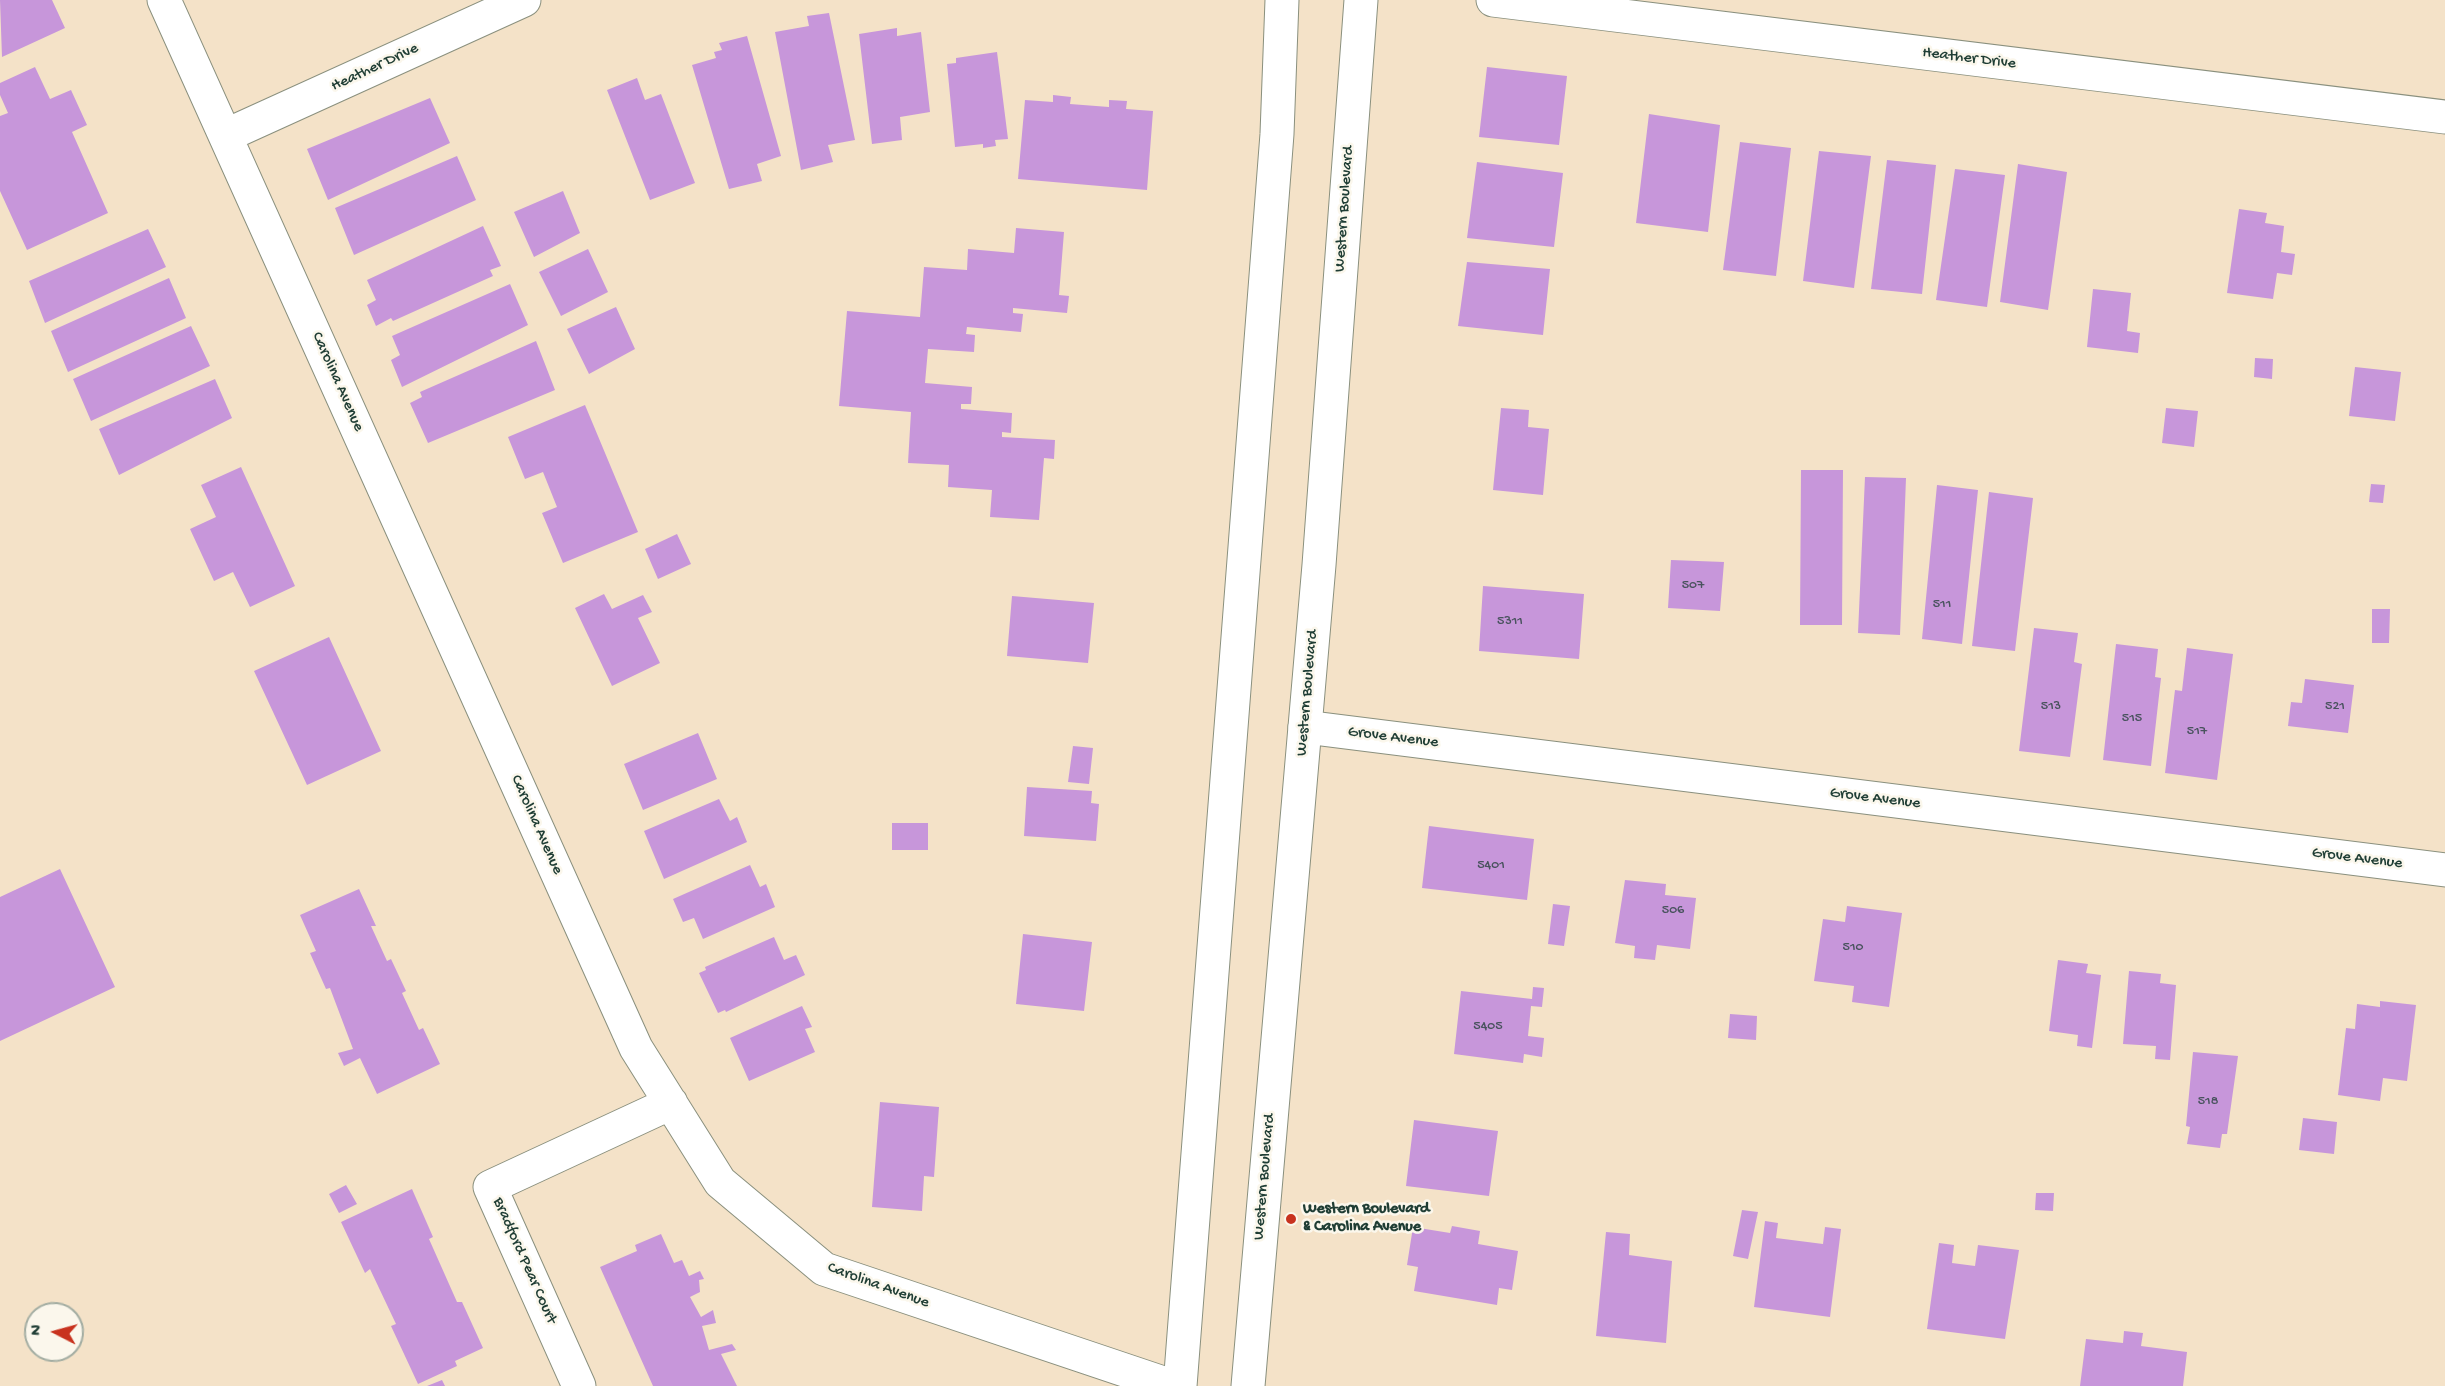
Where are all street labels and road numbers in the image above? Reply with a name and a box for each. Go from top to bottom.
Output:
street label: Heather Drive [328,39,422,97]
street label: Heather Drive [1921,44,2017,74]
street label: Western Boulevard [1331,145,1359,273]
street label: Carolina Avenue [306,329,368,435]
street label: Western Boulevard [1293,629,1323,757]
street label: Grove Avenue [1347,723,1439,753]
street label: Carolina Avenue [505,772,567,878]
street label: Grove Avenue [1829,784,1921,814]
street label: Grove Avenue [2311,844,2403,874]
street label: Western Boulevard [1250,1113,1280,1241]
street label: Bradford Pear Court [488,1195,560,1327]
street label: Carolina Avenue [824,1259,932,1313]

